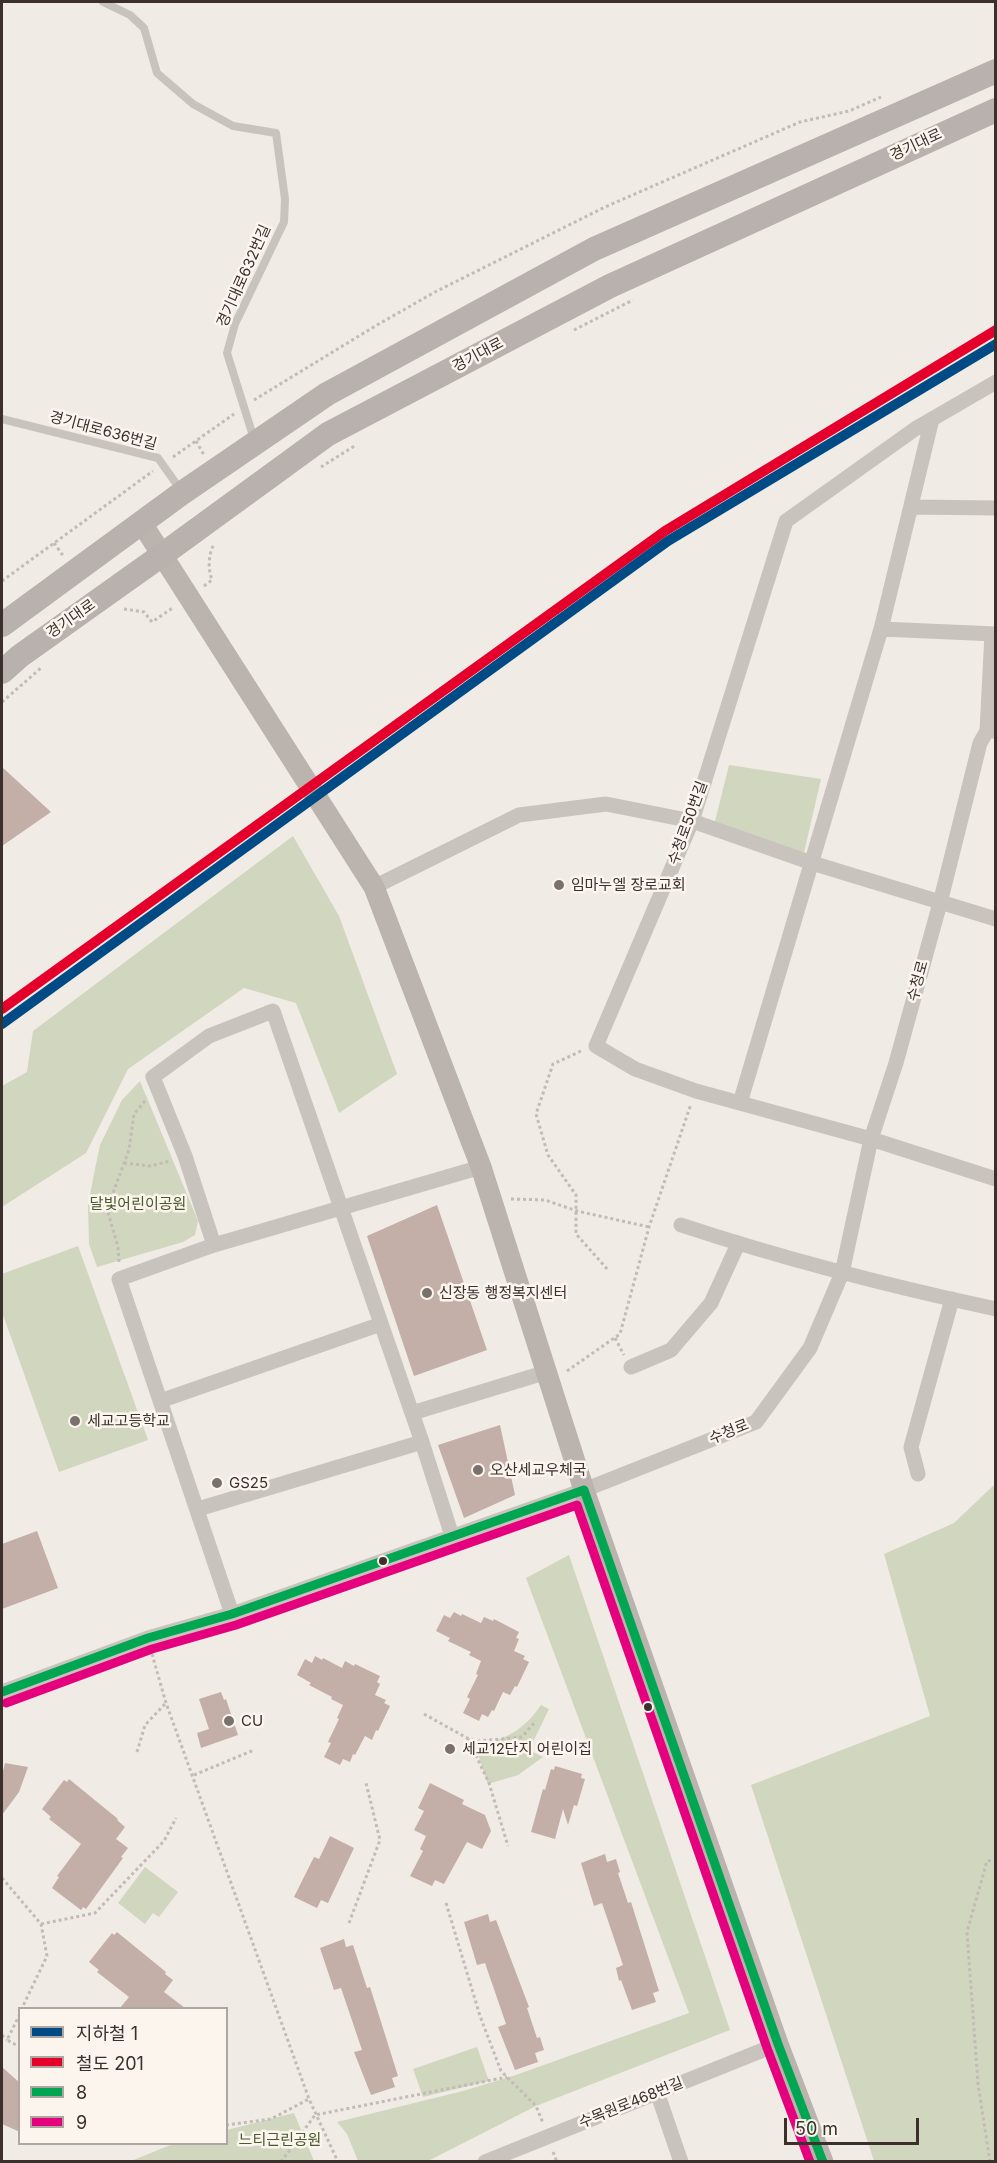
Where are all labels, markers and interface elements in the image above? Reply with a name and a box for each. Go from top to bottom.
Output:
street label: 경기대로 [887,125,945,165]
street label: 경기대로632번길 [213,222,275,330]
street label: 경기대로 [449,334,507,376]
street label: 경기대로636번길 [47,408,159,454]
street label: 경기대로 [43,596,99,642]
street label: 수청로50번길 [665,779,711,867]
place label: 임마누엘 장로교회 [571,876,686,894]
marker: 임마누엘 장로교회 [552,878,566,892]
street label: 수청로 [904,959,932,1003]
park label: 달빛어린이공원 [90,1195,186,1213]
place label: 신장동 행정복지센터 [439,1284,567,1302]
marker: 신장동 행정복지센터 [420,1286,434,1300]
place label: 세교고등학교 [87,1412,170,1430]
marker: 세교고등학교 [68,1414,82,1428]
street label: 수청로 [706,1416,752,1448]
place label: 오산세교우체국 [490,1461,587,1479]
marker: 오산세교우체국 [471,1463,485,1477]
place label: GS25 [229,1474,268,1492]
marker: GS25 [210,1476,224,1490]
unlabelled marker [377,1555,389,1567]
unlabelled marker [642,1701,654,1713]
place label: CU [241,1712,263,1730]
marker: CU [222,1714,236,1728]
place label: 세교12단지 어린이집 [462,1740,592,1758]
marker: 세교12단지 어린이집 [443,1742,457,1756]
legend [18,2007,228,2145]
text: 지하철 1 [76,2023,138,2044]
text: 철도 201 [76,2053,144,2074]
street label: 수목원로468번길 [576,2074,686,2132]
text: 8 [76,2082,87,2103]
scale bar [787,2106,922,2144]
text: 9 [76,2112,87,2133]
text: 50 m [795,2118,838,2139]
park label: 느티근린공원 [239,2131,321,2149]

